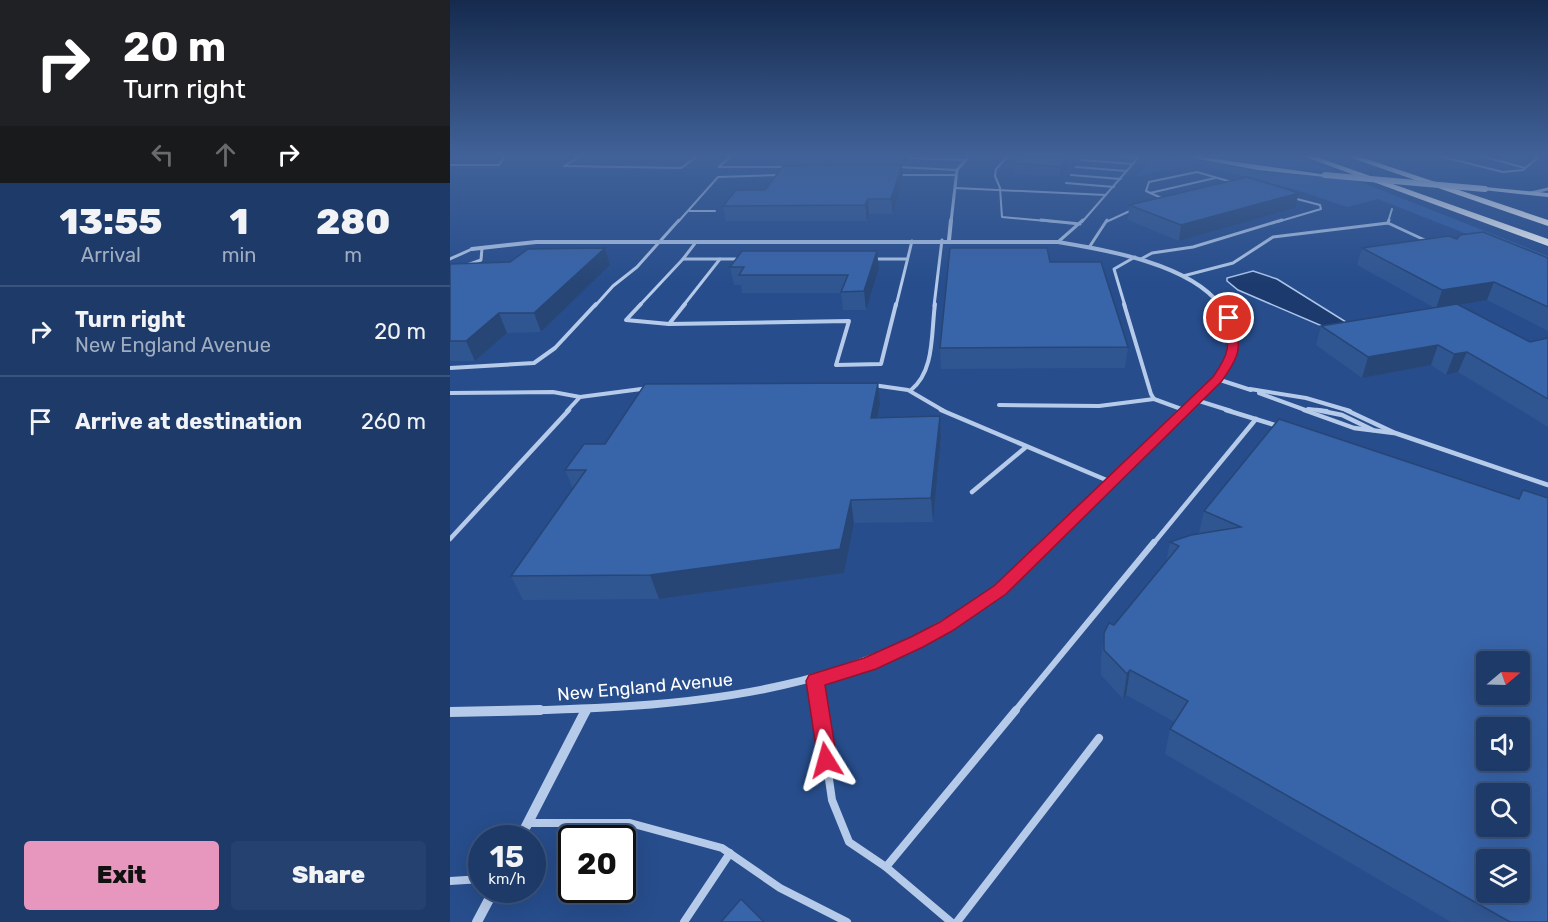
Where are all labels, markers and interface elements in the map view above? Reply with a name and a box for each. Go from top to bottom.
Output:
text: 20 m [123,22,226,72]
icon: right [24,24,102,102]
text: Turn right [123,73,246,105]
icon: left [146,138,179,171]
icon: ahead [209,138,242,171]
icon: right [272,138,305,171]
text: 13:55 [59,200,162,243]
text: 1 [230,200,249,243]
text: 280 [316,200,390,243]
text: Arrival [81,243,141,267]
text: min [222,243,256,267]
text: m [344,243,362,267]
pin [1203,292,1254,343]
icon: arrive [1212,301,1245,334]
text: Turn right [75,306,185,333]
icon: right [24,315,57,348]
text: 20 m [374,318,426,345]
text: New England Avenue [75,333,271,357]
icon: arrive [24,405,57,438]
text: Arrive at destination [75,408,302,435]
text: 260 m [361,408,426,435]
north arrow [1476,651,1530,705]
map controls [1476,651,1530,903]
street label: New England Avenue [556,668,734,706]
button: sound [1476,717,1530,771]
position arrow [794,728,858,792]
button: search [1476,783,1530,837]
speed limit sign: 20 [558,825,636,903]
text: 15 [490,839,524,875]
button: Exit [24,841,219,910]
button: Share [231,841,426,910]
button: layers [1476,849,1530,903]
text: km/h [488,870,526,888]

